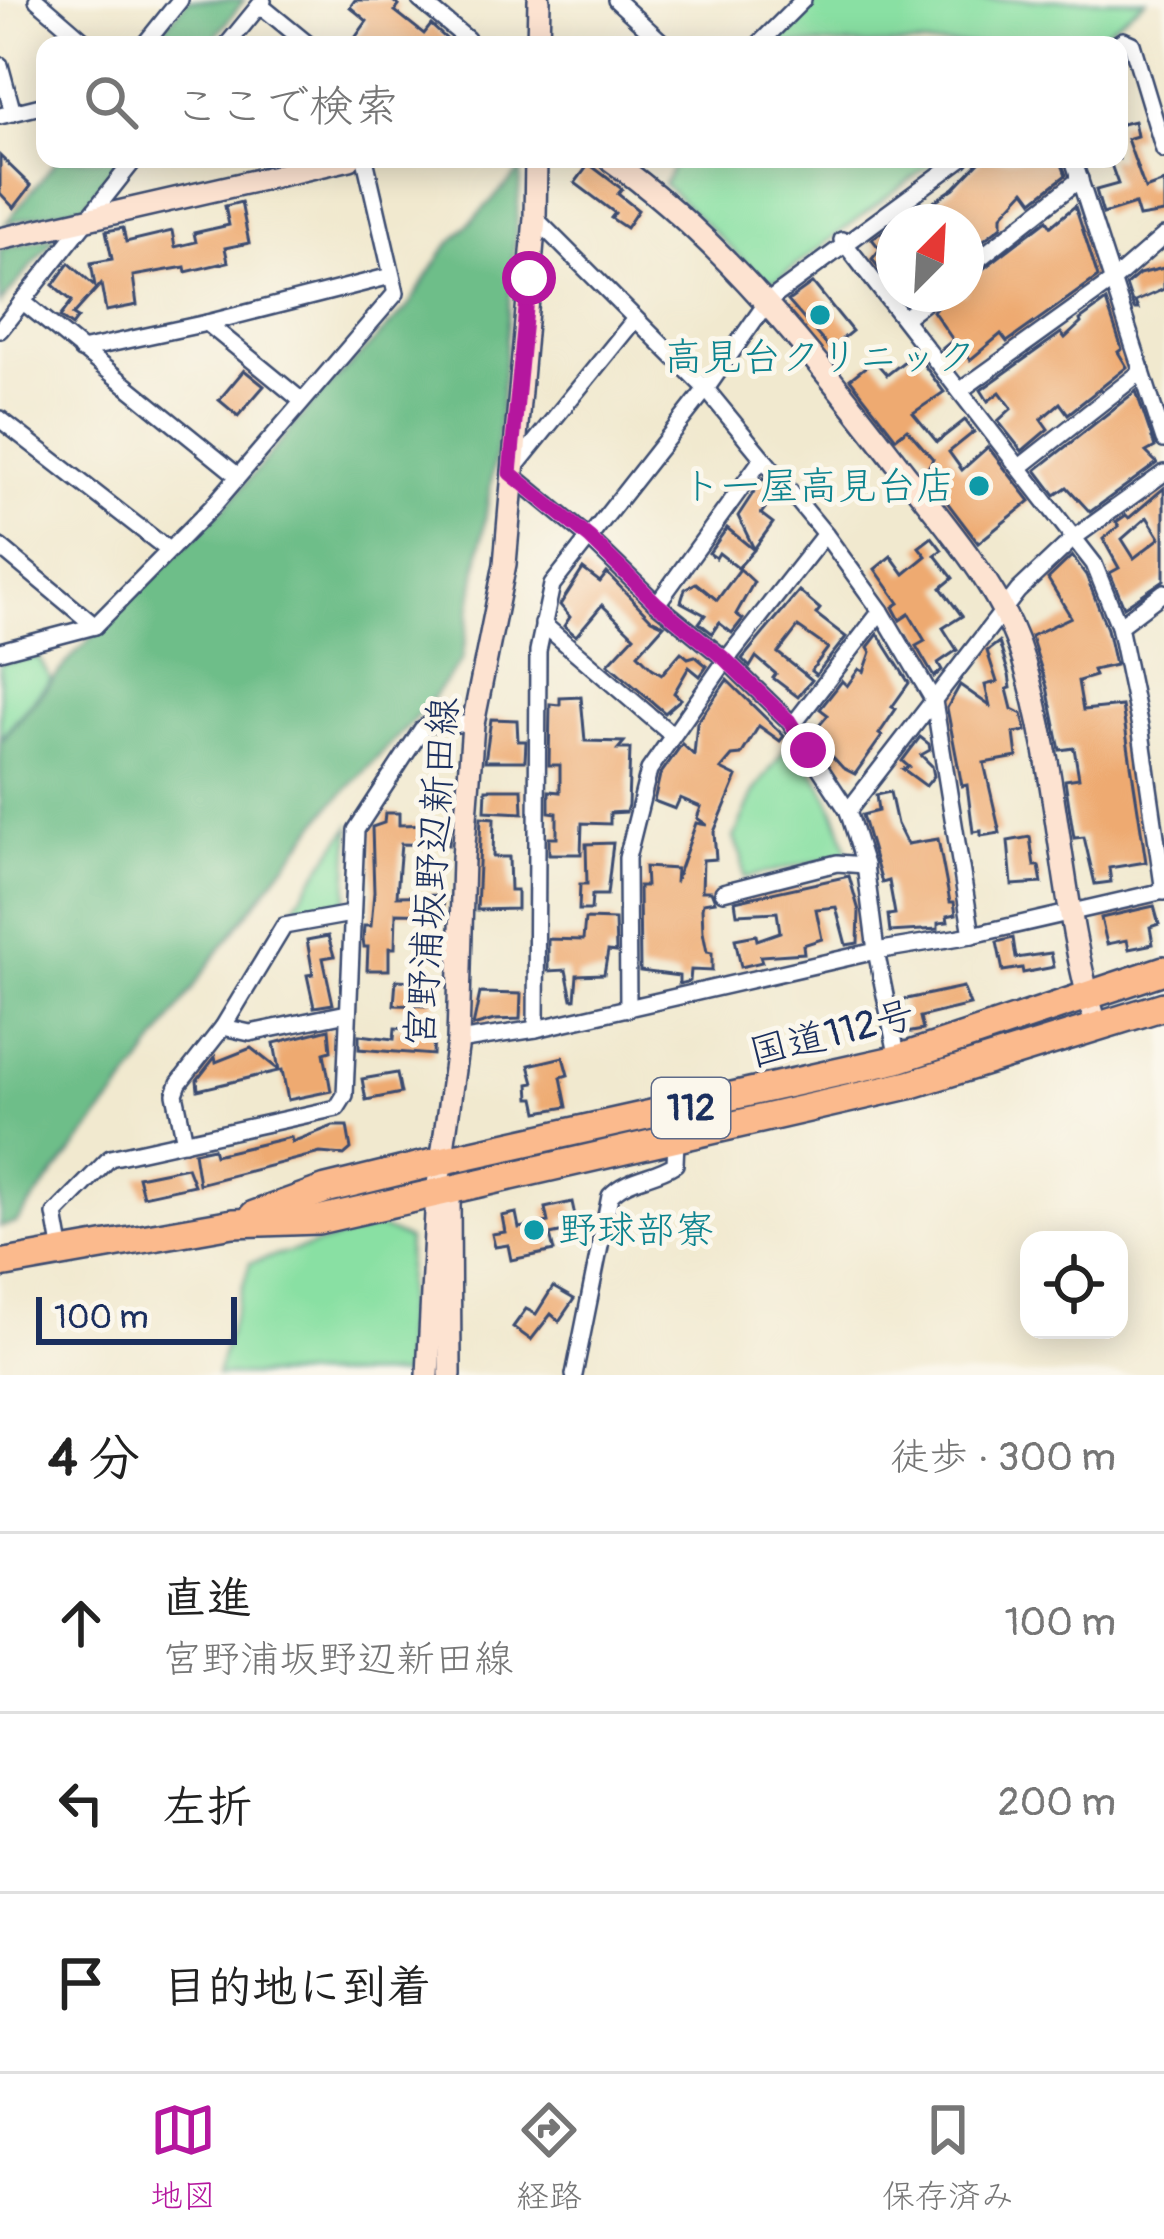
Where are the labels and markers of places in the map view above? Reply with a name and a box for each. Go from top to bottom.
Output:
marker: 高見台クリニック [807,302,833,328]
place label: 高見台クリニック [664,333,976,382]
place label: ト一屋高見台店 [682,462,955,511]
marker: ト一屋高見台店 [966,473,992,499]
place label: 野球部寮 [558,1206,714,1255]
marker: 野球部寮 [521,1217,547,1243]

